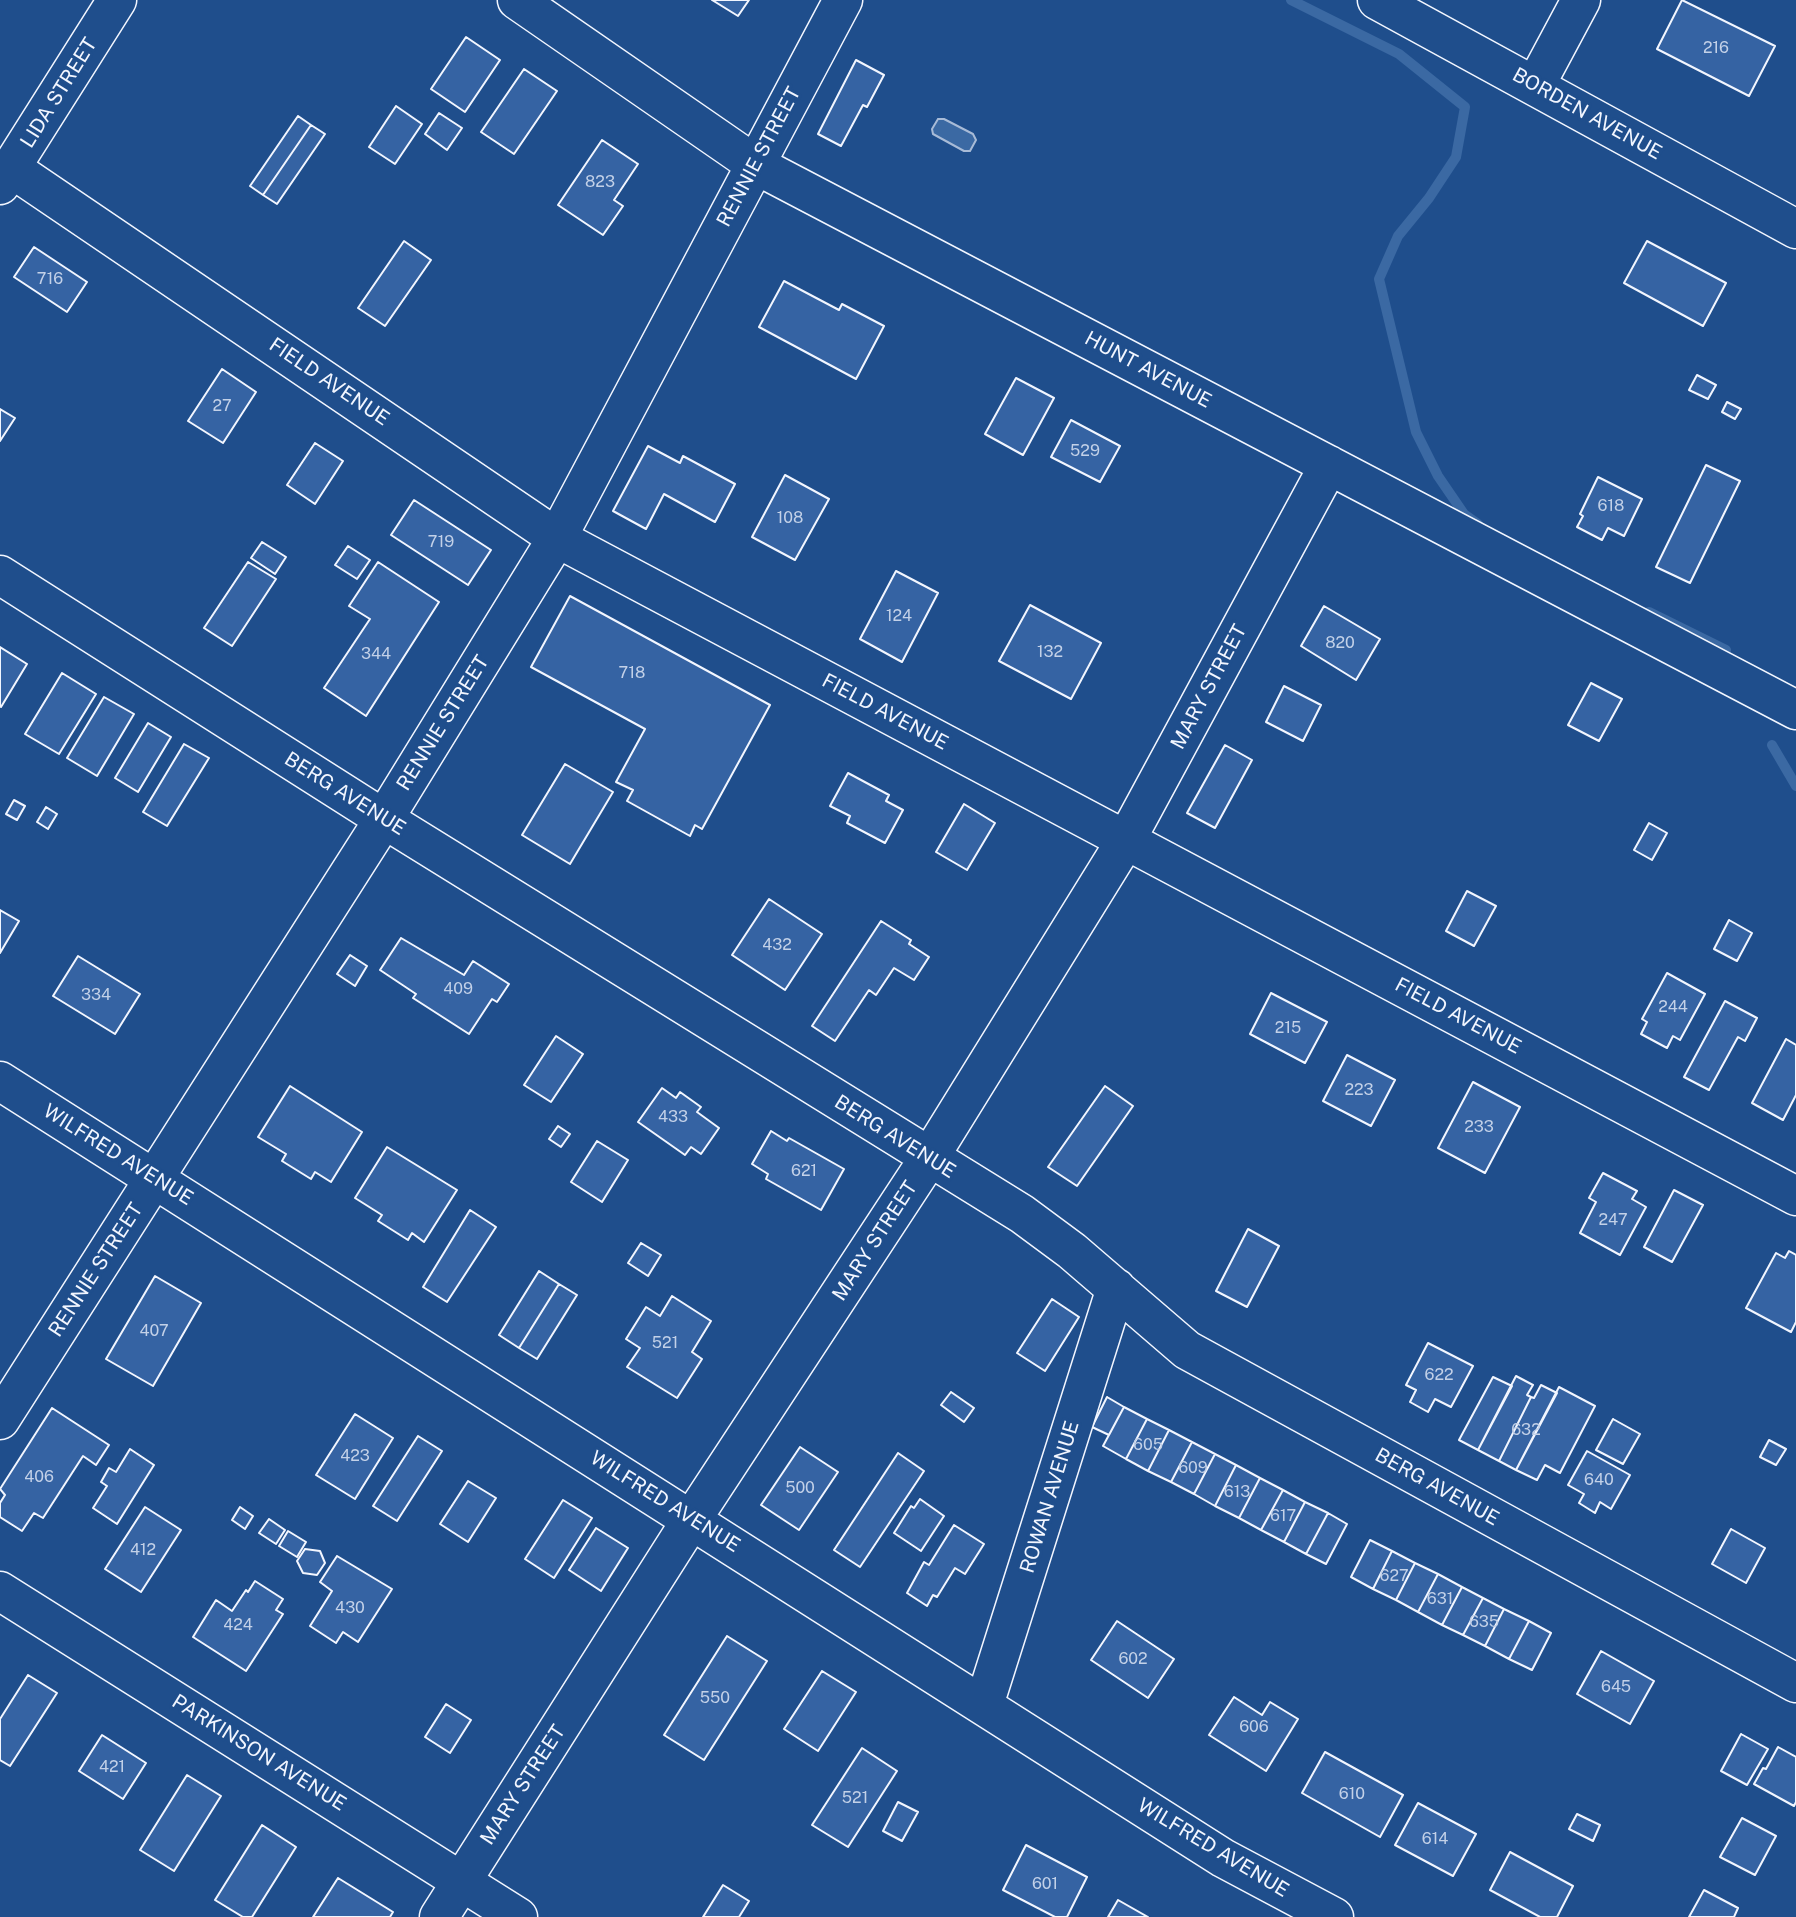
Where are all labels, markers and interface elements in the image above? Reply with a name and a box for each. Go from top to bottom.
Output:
street label: LIDA STREET [16,34,102,152]
house number: 216 [1703,38,1729,58]
street label: BORDEN AVENUE [1508,63,1666,165]
street label: RENNIE STREET [712,83,806,231]
house number: 823 [585,172,615,192]
house number: 716 [37,269,63,289]
street label: HUNT AVENUE [1080,326,1216,414]
street label: FIELD AVENUE [264,333,394,431]
house number: 27 [212,396,232,416]
house number: 529 [1070,441,1100,461]
house number: 618 [1598,496,1624,516]
house number: 108 [777,508,803,528]
house number: 719 [428,532,454,552]
house number: 124 [886,606,912,626]
street label: MARY STREET [1166,621,1252,753]
house number: 820 [1325,633,1355,653]
house number: 132 [1037,642,1063,662]
house number: 344 [361,644,391,664]
street label: RENNIE STREET [392,651,494,795]
house number: 718 [619,663,645,683]
street label: FIELD AVENUE [818,669,952,755]
street label: BERG AVENUE [280,747,410,841]
house number: 432 [762,935,792,955]
street label: FIELD AVENUE [1391,973,1525,1059]
house number: 409 [443,979,473,999]
house number: 334 [81,985,111,1005]
house number: 244 [1658,997,1688,1017]
house number: 215 [1275,1018,1301,1038]
house number: 223 [1344,1080,1374,1100]
street label: BERG AVENUE [830,1090,960,1184]
street label: WILFRED AVENUE [39,1099,197,1211]
house number: 433 [658,1107,688,1127]
house number: 233 [1464,1117,1494,1137]
house number: 621 [791,1161,817,1181]
street label: MARY STREET [827,1177,923,1305]
street label: RENNIE STREET [44,1199,148,1341]
house number: 247 [1598,1210,1628,1230]
house number: 407 [139,1321,169,1341]
house number: 521 [652,1333,678,1353]
house number: 622 [1424,1365,1454,1385]
street label: ROWAN AVENUE [1015,1418,1085,1576]
house number: 632 [1511,1420,1541,1440]
house number: 605 [1133,1435,1163,1455]
street label: BERG AVENUE [1371,1443,1503,1531]
house number: 423 [340,1446,370,1466]
street label: WILFRED AVENUE [586,1446,744,1558]
house number: 609 [1178,1458,1208,1478]
house number: 406 [24,1467,54,1487]
house number: 640 [1584,1470,1614,1490]
house number: 500 [785,1478,815,1498]
house number: 613 [1224,1482,1250,1502]
house number: 617 [1270,1506,1296,1526]
house number: 412 [130,1540,156,1560]
house number: 627 [1379,1566,1409,1586]
house number: 631 [1427,1589,1453,1609]
house number: 430 [335,1598,365,1618]
house number: 635 [1469,1612,1499,1632]
house number: 424 [223,1615,253,1635]
house number: 602 [1118,1649,1148,1669]
house number: 645 [1601,1677,1631,1697]
house number: 550 [700,1688,730,1708]
street label: PARKINSON AVENUE [168,1690,350,1816]
house number: 606 [1239,1717,1269,1737]
street label: MARY STREET [475,1721,571,1849]
house number: 421 [99,1757,125,1777]
house number: 610 [1339,1784,1365,1804]
house number: 521 [842,1788,868,1808]
street label: WILFRED AVENUE [1133,1793,1293,1903]
house number: 614 [1422,1829,1448,1849]
house number: 601 [1032,1874,1058,1894]

